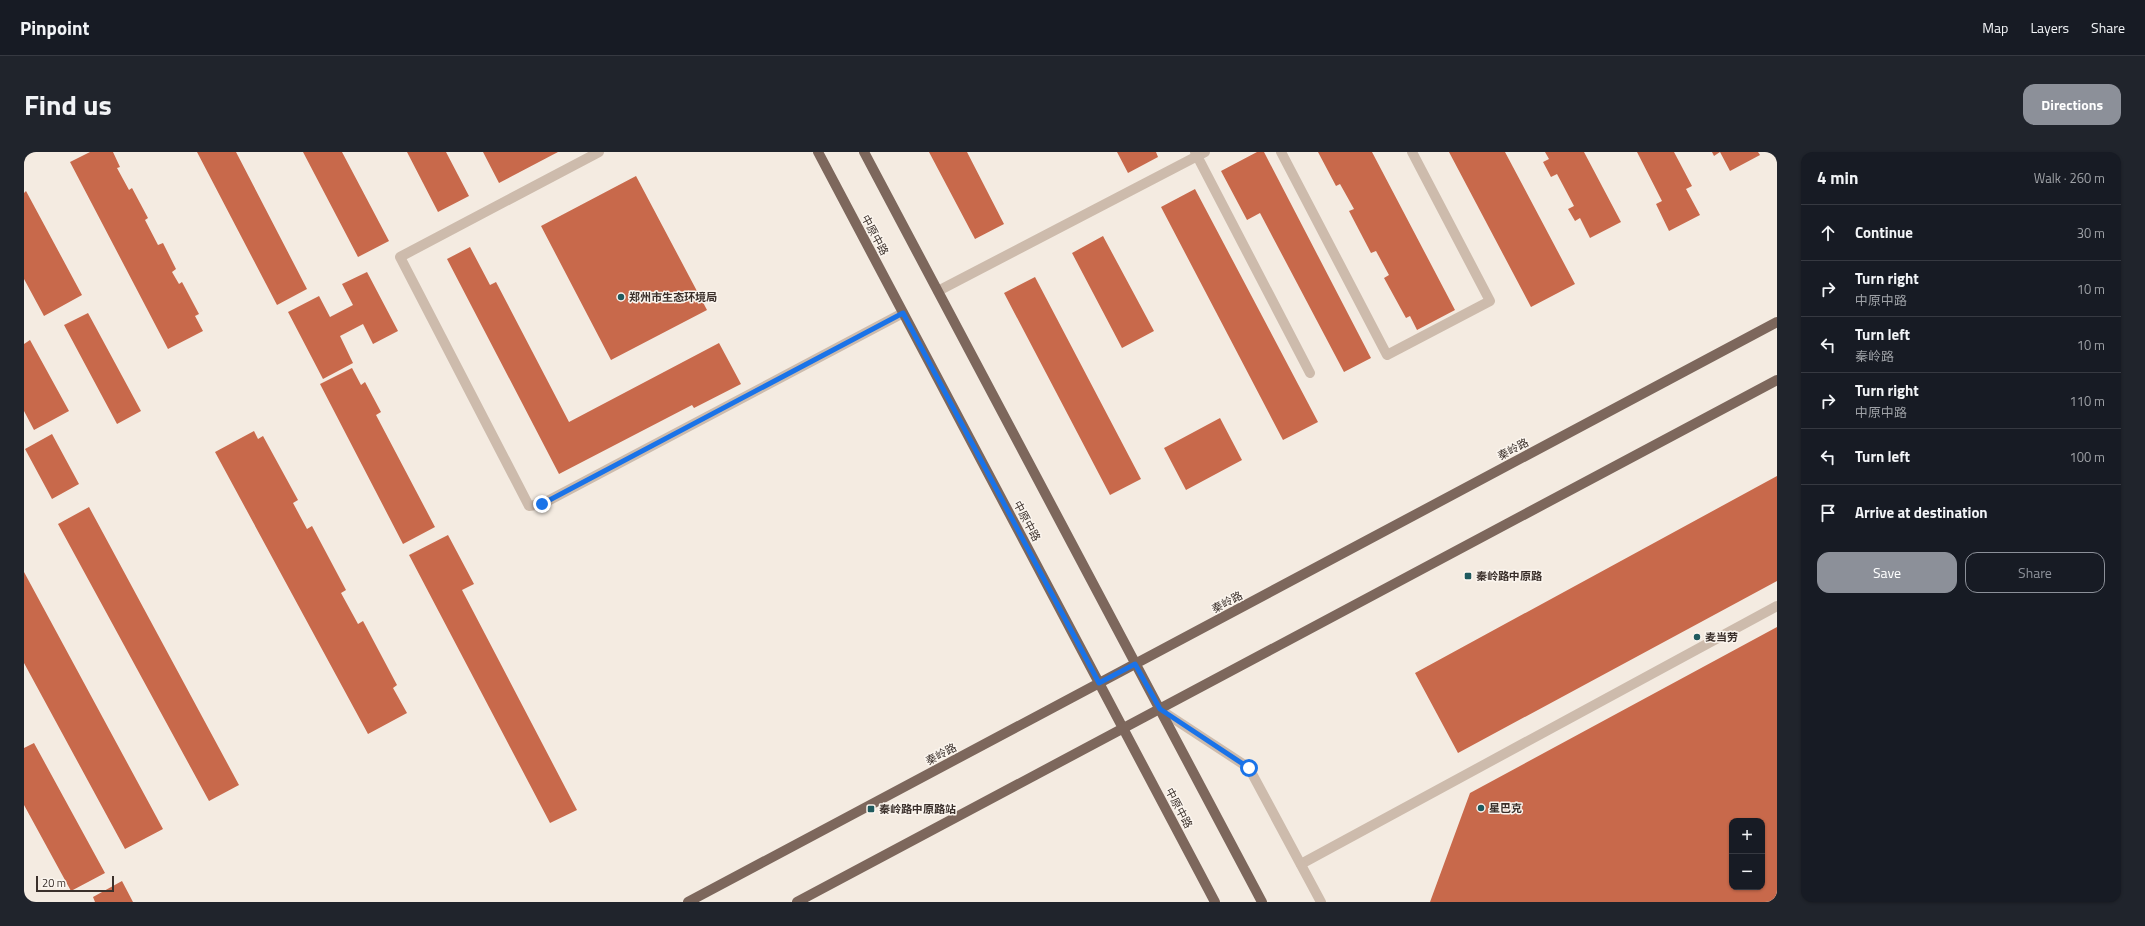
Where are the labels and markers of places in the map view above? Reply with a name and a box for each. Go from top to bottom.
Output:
place label: 郑州市生态环境局 [629,289,717,305]
marker: 郑州市生态环境局 [616,292,626,302]
place label: 秦岭路中原路 [1476,568,1543,584]
marker: 秦岭路中原路 [1463,571,1473,581]
place label: 麦当劳 [1705,629,1738,645]
marker: 麦当劳 [1692,632,1702,642]
place label: 星巴克 [1489,800,1522,816]
place label: 秦岭路中原路站 [879,801,956,817]
marker: 星巴克 [1476,803,1486,813]
marker: 秦岭路中原路站 [866,804,876,814]

